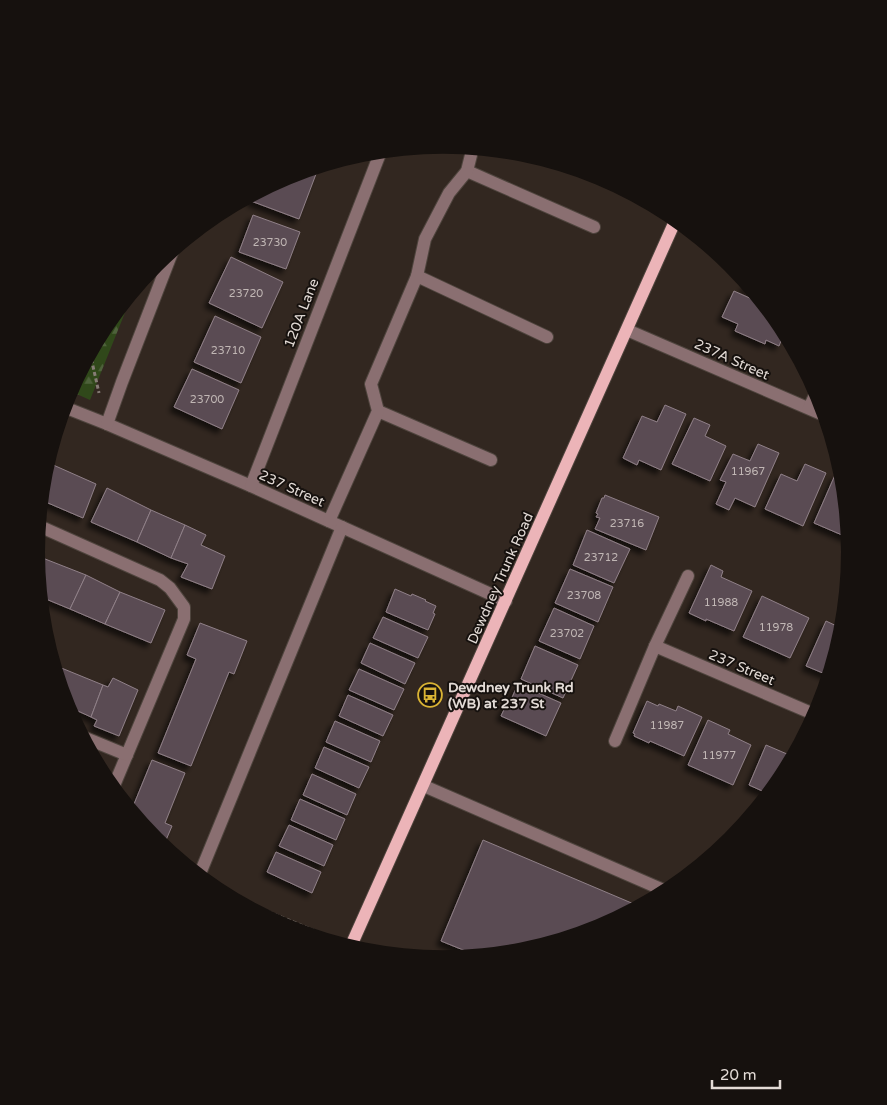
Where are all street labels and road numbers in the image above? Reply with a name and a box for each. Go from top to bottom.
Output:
street label: 120A Lane [280,276,322,350]
street label: 237A Street [692,335,773,384]
street label: 237 Street [256,466,328,511]
street label: Dewdney Trunk Road [464,510,537,647]
street label: 237 Street [706,646,778,689]

